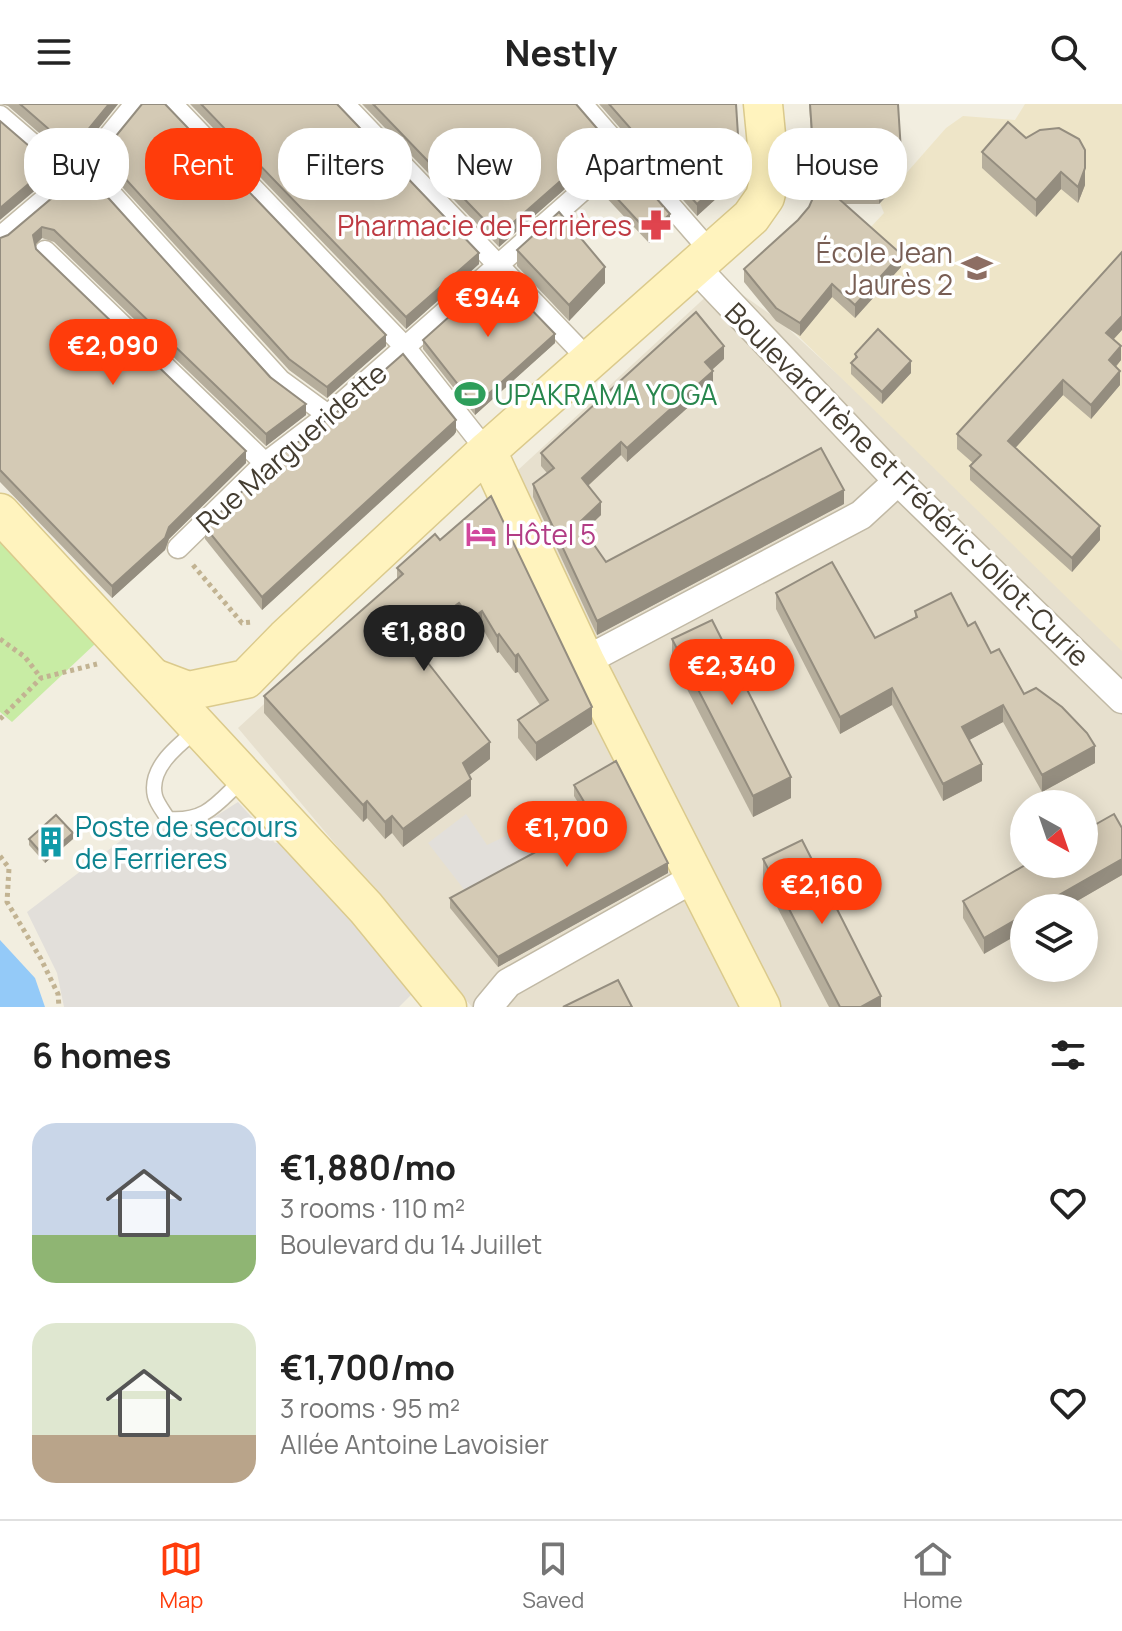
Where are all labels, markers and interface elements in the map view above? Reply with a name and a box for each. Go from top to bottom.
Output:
text: Nestly [505,28,617,77]
icon: menu [32,30,76,74]
icon: search [1046,30,1090,74]
chip: Buy [24,128,129,200]
chip: Rent [145,128,262,200]
chip: Filters [278,128,412,200]
chip: New [428,128,541,200]
chip: Apartment [557,128,752,200]
chip: House [768,128,907,200]
place label: Pharmacie de Ferrières [337,206,632,244]
pharmacy icon: Pharmacie de Ferrières [639,208,673,242]
place label: École Jean Jaurès 2 [816,233,953,303]
school or university icon: École Jean Jaurès 2 [960,251,994,285]
pin: €944 [441,271,535,339]
text: €944 [455,279,521,315]
street label: Boulevard Irène et Frédéric Joliot-Curie [717,293,1099,675]
pin: €2,090 [48,319,178,387]
text: €2,090 [67,327,159,363]
street label: Rue Margueridette [188,354,394,540]
place label: UPAKRAMA YOGA [494,375,718,413]
sports icon: UPAKRAMA YOGA [453,377,487,411]
place label: Hôtel 5 [505,515,596,553]
hotel icon: Hôtel 5 [464,517,498,551]
pin: €1,880 [359,605,489,673]
text: €1,880 [382,613,466,649]
pin: €2,340 [667,639,797,707]
text: €2,340 [687,647,777,683]
north arrow [1010,790,1098,878]
map controls [1010,790,1098,982]
pin: €1,700 [502,801,632,869]
place label: Poste de secours de Ferrieres [75,807,298,877]
text: €1,700 [525,809,609,845]
building icon: Poste de secours de Ferrieres [34,825,68,859]
pin: €2,160 [757,858,887,926]
text: €2,160 [781,866,863,902]
button: layers [1010,894,1098,982]
text: 6 homes [32,1032,171,1078]
icon: filters [1046,1033,1090,1077]
text: €1,880/mo [280,1144,456,1190]
icon: home [96,1155,192,1251]
icon: heart [1046,1181,1090,1225]
text: 3 rooms · 110 m² [280,1190,465,1226]
text: Boulevard du 14 Juillet [280,1226,542,1262]
text: €1,700/mo [280,1344,455,1390]
icon: home [96,1355,192,1451]
icon: heart [1046,1381,1090,1425]
text: 3 rooms · 95 m² [280,1390,460,1426]
text: Allée Antoine Lavoisier [280,1426,549,1462]
tab: Map [159,1537,203,1615]
tab: Saved [522,1537,584,1615]
tab: Home [903,1537,963,1615]

